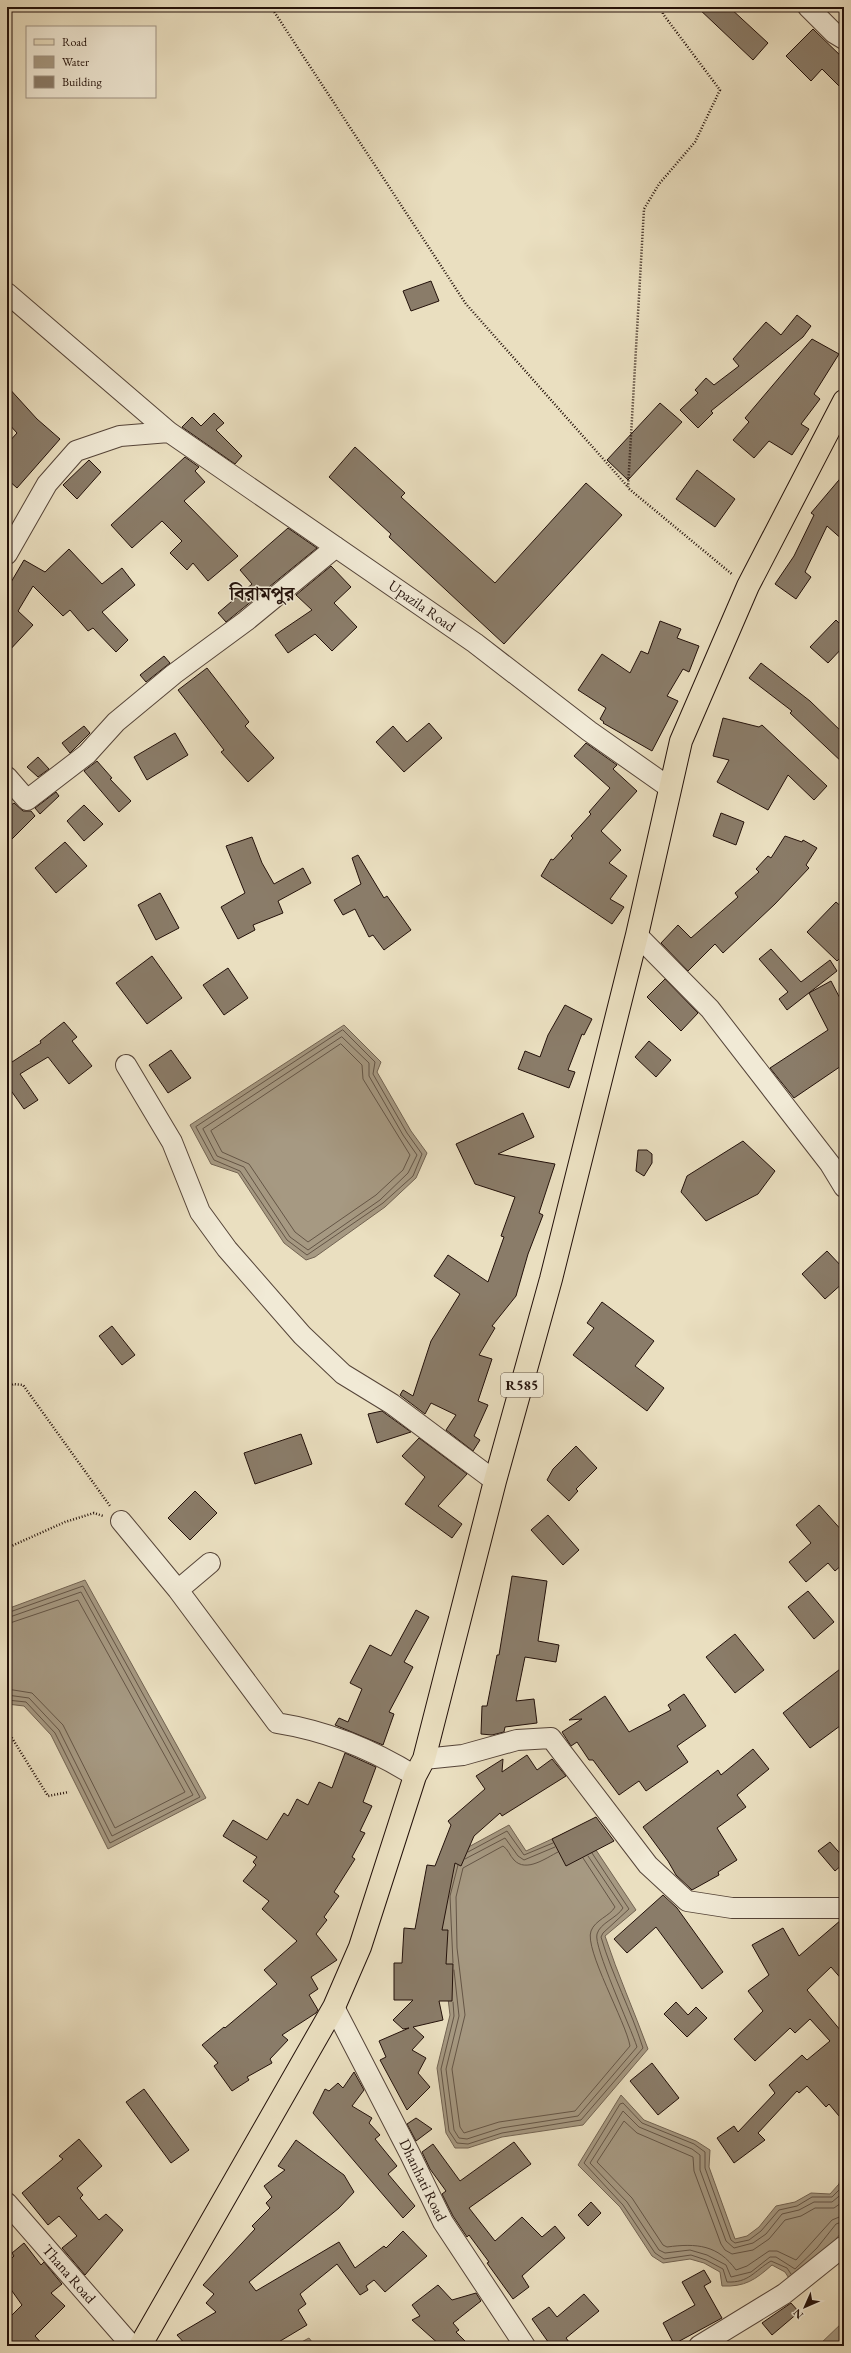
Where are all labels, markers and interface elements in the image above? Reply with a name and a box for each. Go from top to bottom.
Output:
legend [26,26,156,98]
text: Road [62,34,88,50]
text: Water [62,54,89,70]
text: Building [62,74,103,90]
street label: Upazila Road [385,576,460,636]
district label: বিরামপুর [229,581,296,606]
road number: R585 [501,1373,543,1397]
street label: Dhanhati Road [395,2135,452,2225]
street label: Thana Road [39,2240,100,2307]
north arrow [785,2287,825,2327]
text: N [790,2306,806,2322]

